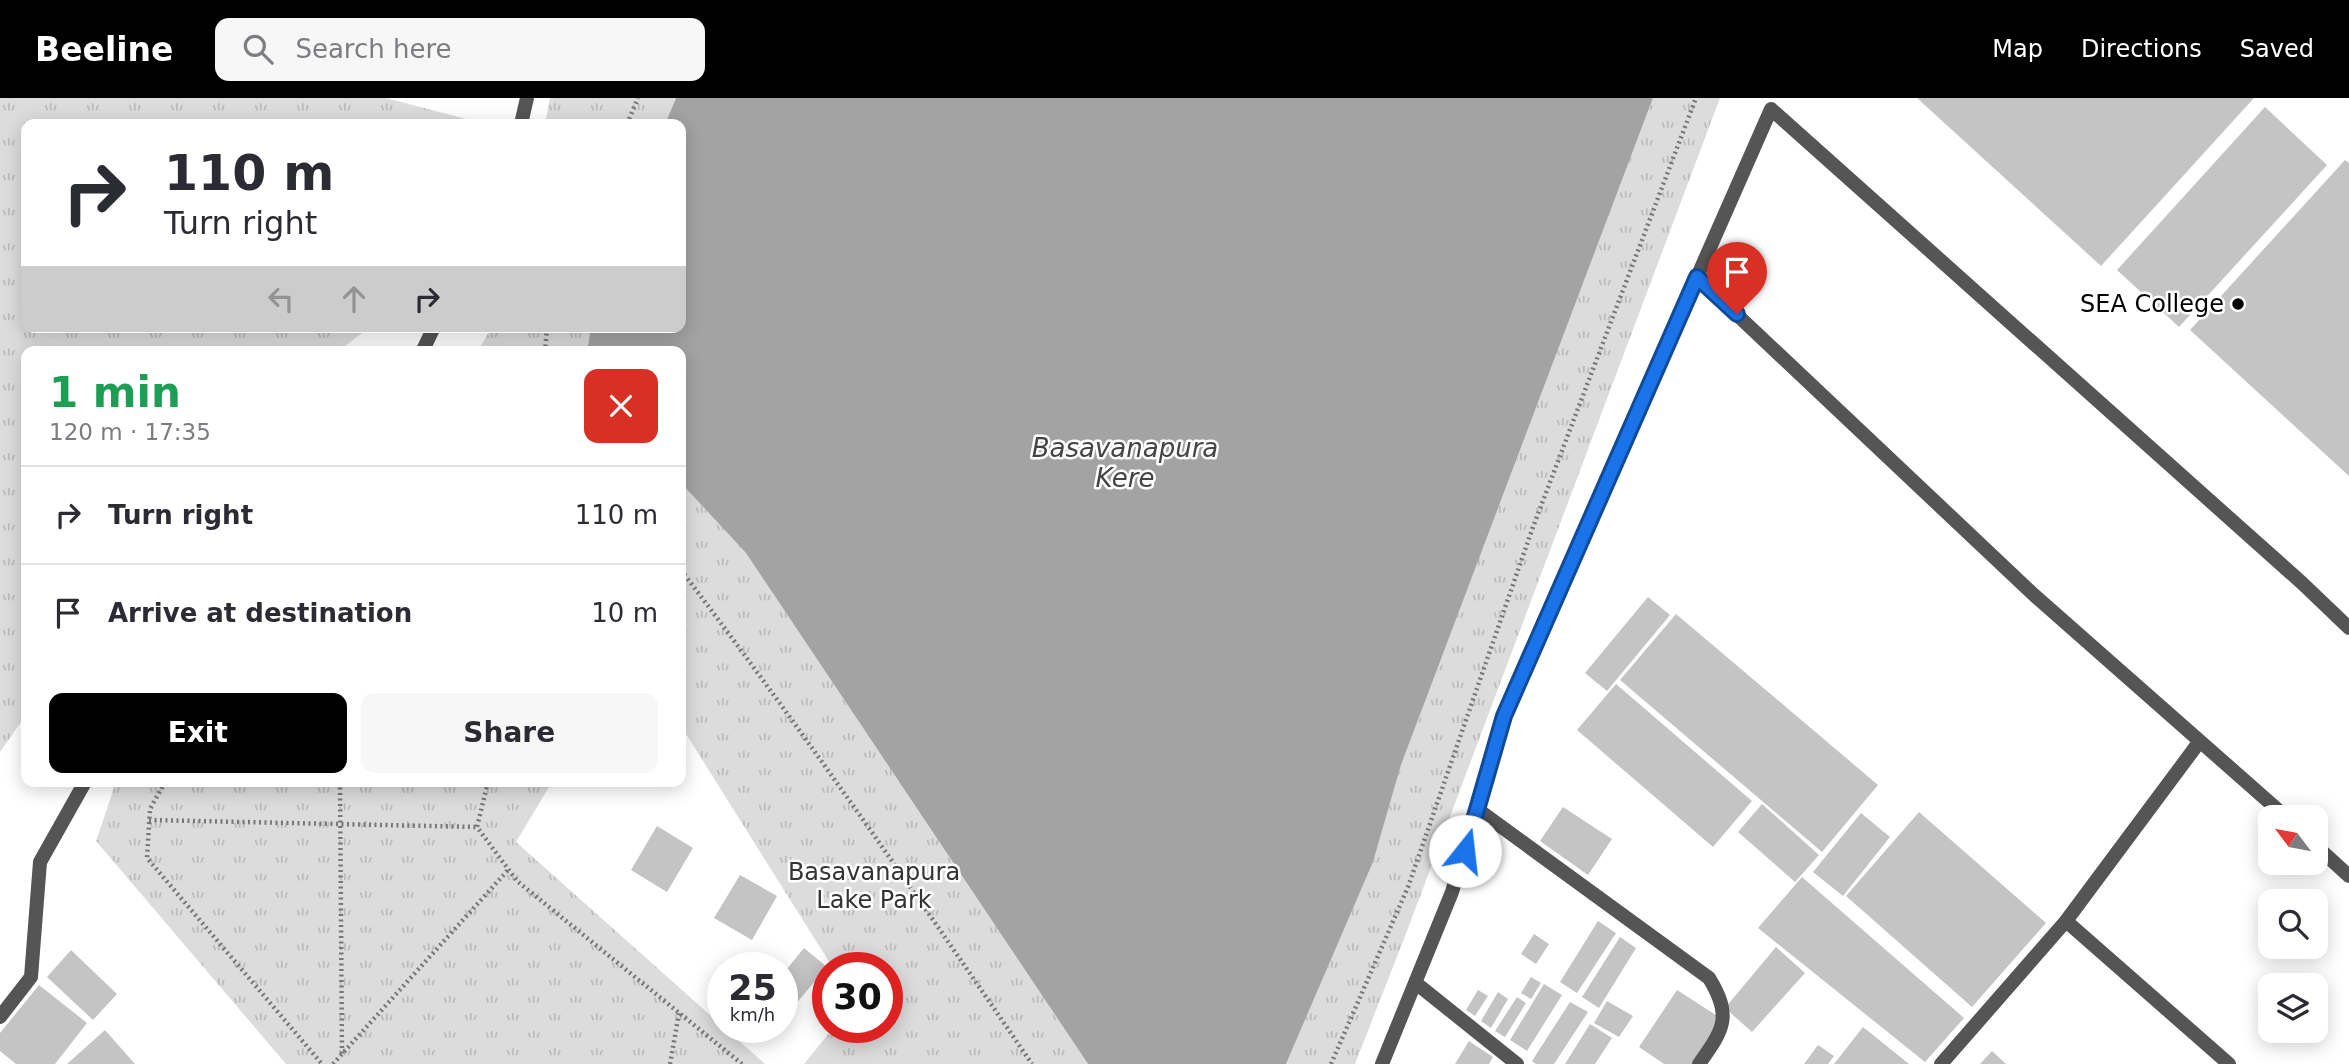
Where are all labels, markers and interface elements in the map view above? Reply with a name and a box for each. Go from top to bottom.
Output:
search box [215,18,705,81]
text: Beeline [35,30,173,69]
icon: search [239,30,277,68]
text: Search here [295,34,452,64]
text: Map [1992,35,2043,63]
text: Directions [2081,35,2202,63]
text: Saved [2240,35,2314,63]
text: 110 m [164,145,334,202]
icon: right [49,147,140,238]
text: Turn right [164,204,317,242]
pin [1707,242,1767,314]
icon: arrive [1718,253,1756,291]
icon: left [262,280,300,318]
icon: ahead [335,280,373,318]
icon: right [408,280,446,318]
place label: SEA College [2080,290,2224,318]
marker: SEA College [2230,296,2246,312]
text: 1 min [49,368,181,417]
button: close [584,369,658,443]
text: 120 m · 17:35 [49,419,211,445]
water label: Basavanapura Kere [1032,433,1218,493]
icon: right [49,496,87,534]
text: Turn right [108,500,253,530]
text: 110 m [575,500,658,530]
icon: arrive [49,594,87,632]
text: Arrive at destination [108,598,412,628]
text: 10 m [591,598,658,628]
button: Exit [49,693,347,773]
button: Share [361,693,658,773]
north arrow [2258,805,2328,875]
map controls [2258,805,2328,1043]
position arrow [1428,814,1502,888]
park label: Basavanapura Lake Park [788,858,960,914]
button: search [2258,889,2328,959]
speed limit sign: 30 [812,952,903,1043]
text: 25 [728,968,777,1008]
button: layers [2258,973,2328,1043]
text: km/h [730,1004,775,1025]

